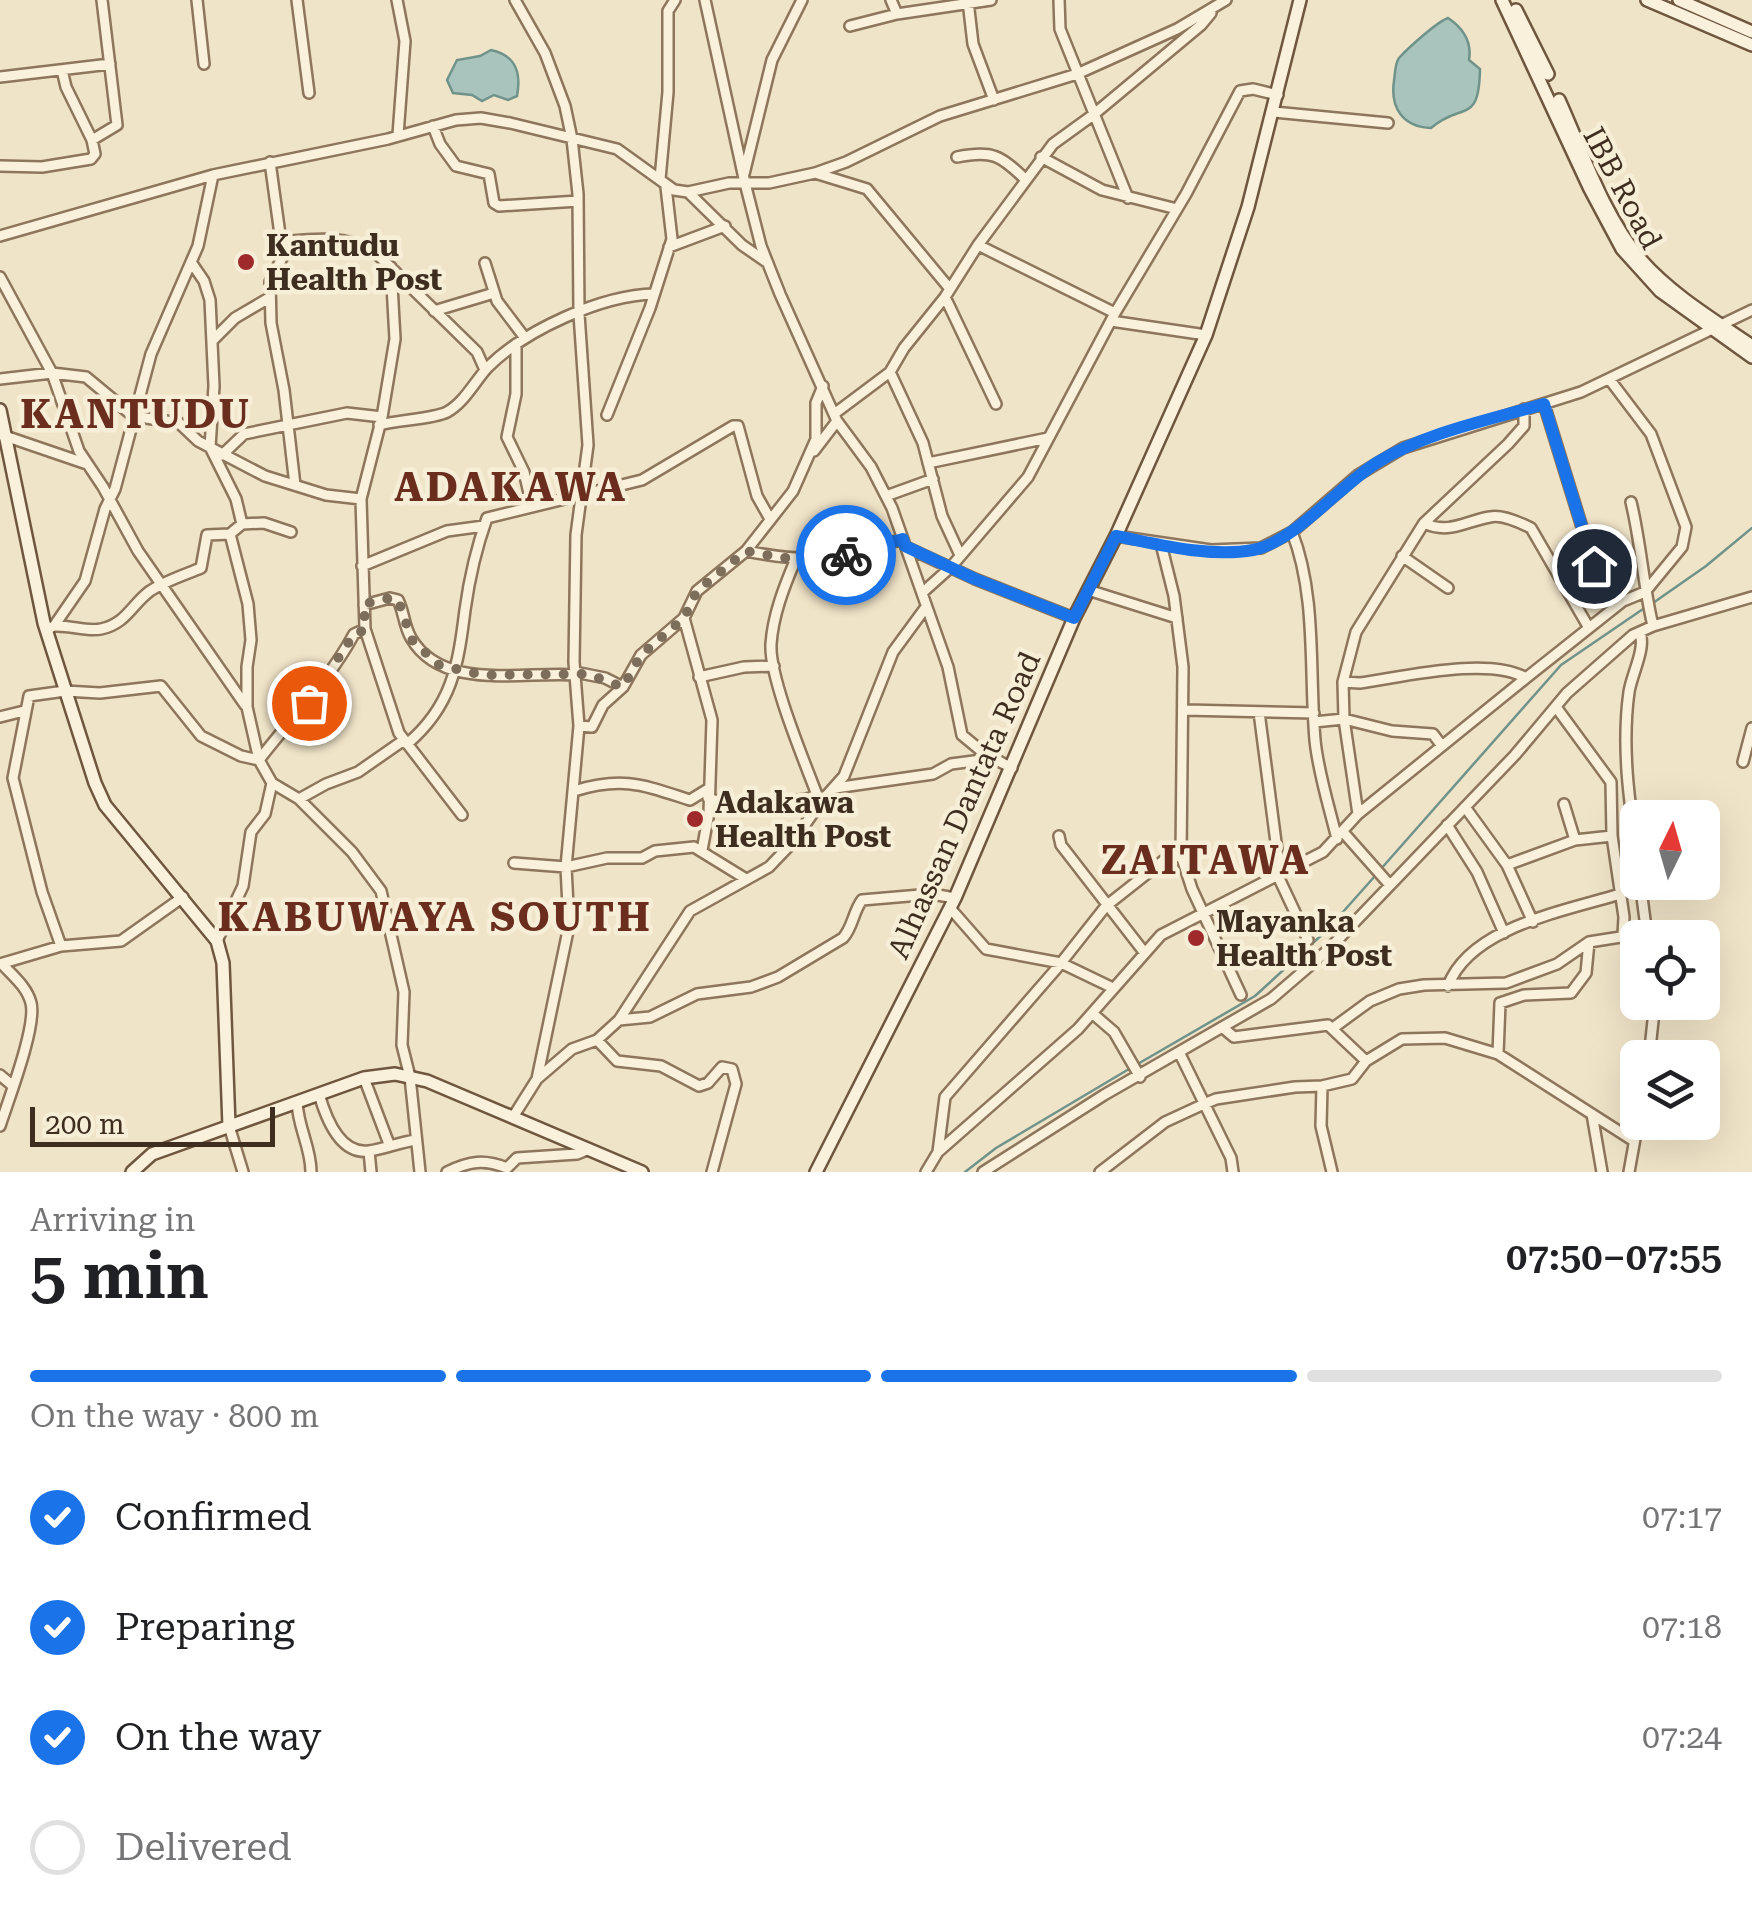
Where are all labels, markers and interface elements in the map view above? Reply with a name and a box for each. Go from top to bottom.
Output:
street label: IBB Road [1576,121,1670,255]
place label: Kantudu Health Post [266,228,442,297]
marker: Kantudu Health Post [235,251,257,273]
district label: KANTUDU [20,391,252,438]
district label: ADAKAWA [394,464,628,511]
courier [796,505,896,605]
pin [1552,524,1637,609]
icon: bike [819,528,874,583]
icon: home [1567,539,1622,594]
street label: Alhassan Dantata Road [880,646,1048,964]
pin [267,661,352,746]
icon: bag [282,676,337,731]
place label: Adakawa Health Post [715,785,891,854]
north arrow [1620,800,1720,900]
map controls [1620,800,1720,1140]
marker: Adakawa Health Post [684,808,706,830]
district label: ZAITAWA [1101,837,1311,884]
district label: KABUWAYA SOUTH [218,894,652,941]
place label: Mayanka Health Post [1216,904,1392,973]
button: locate [1620,920,1720,1020]
marker: Mayanka Health Post [1185,927,1207,949]
button: layers [1620,1040,1720,1140]
scale bar [30,1102,275,1146]
text: 200 m [45,1108,125,1141]
text: Arriving in [30,1201,195,1239]
text: 07:50–07:55 [1506,1235,1722,1279]
text: 5 min [30,1238,209,1314]
text: On the way · 800 m [30,1397,319,1435]
icon: check [30,1490,85,1545]
text: Confirmed [115,1495,312,1539]
text: 07:17 [1642,1498,1722,1536]
icon: check [30,1600,85,1655]
text: Preparing [115,1605,295,1649]
text: 07:18 [1642,1608,1722,1646]
icon: check [30,1710,85,1765]
text: On the way [115,1715,321,1759]
text: 07:24 [1642,1718,1722,1756]
text: Delivered [115,1825,292,1869]

